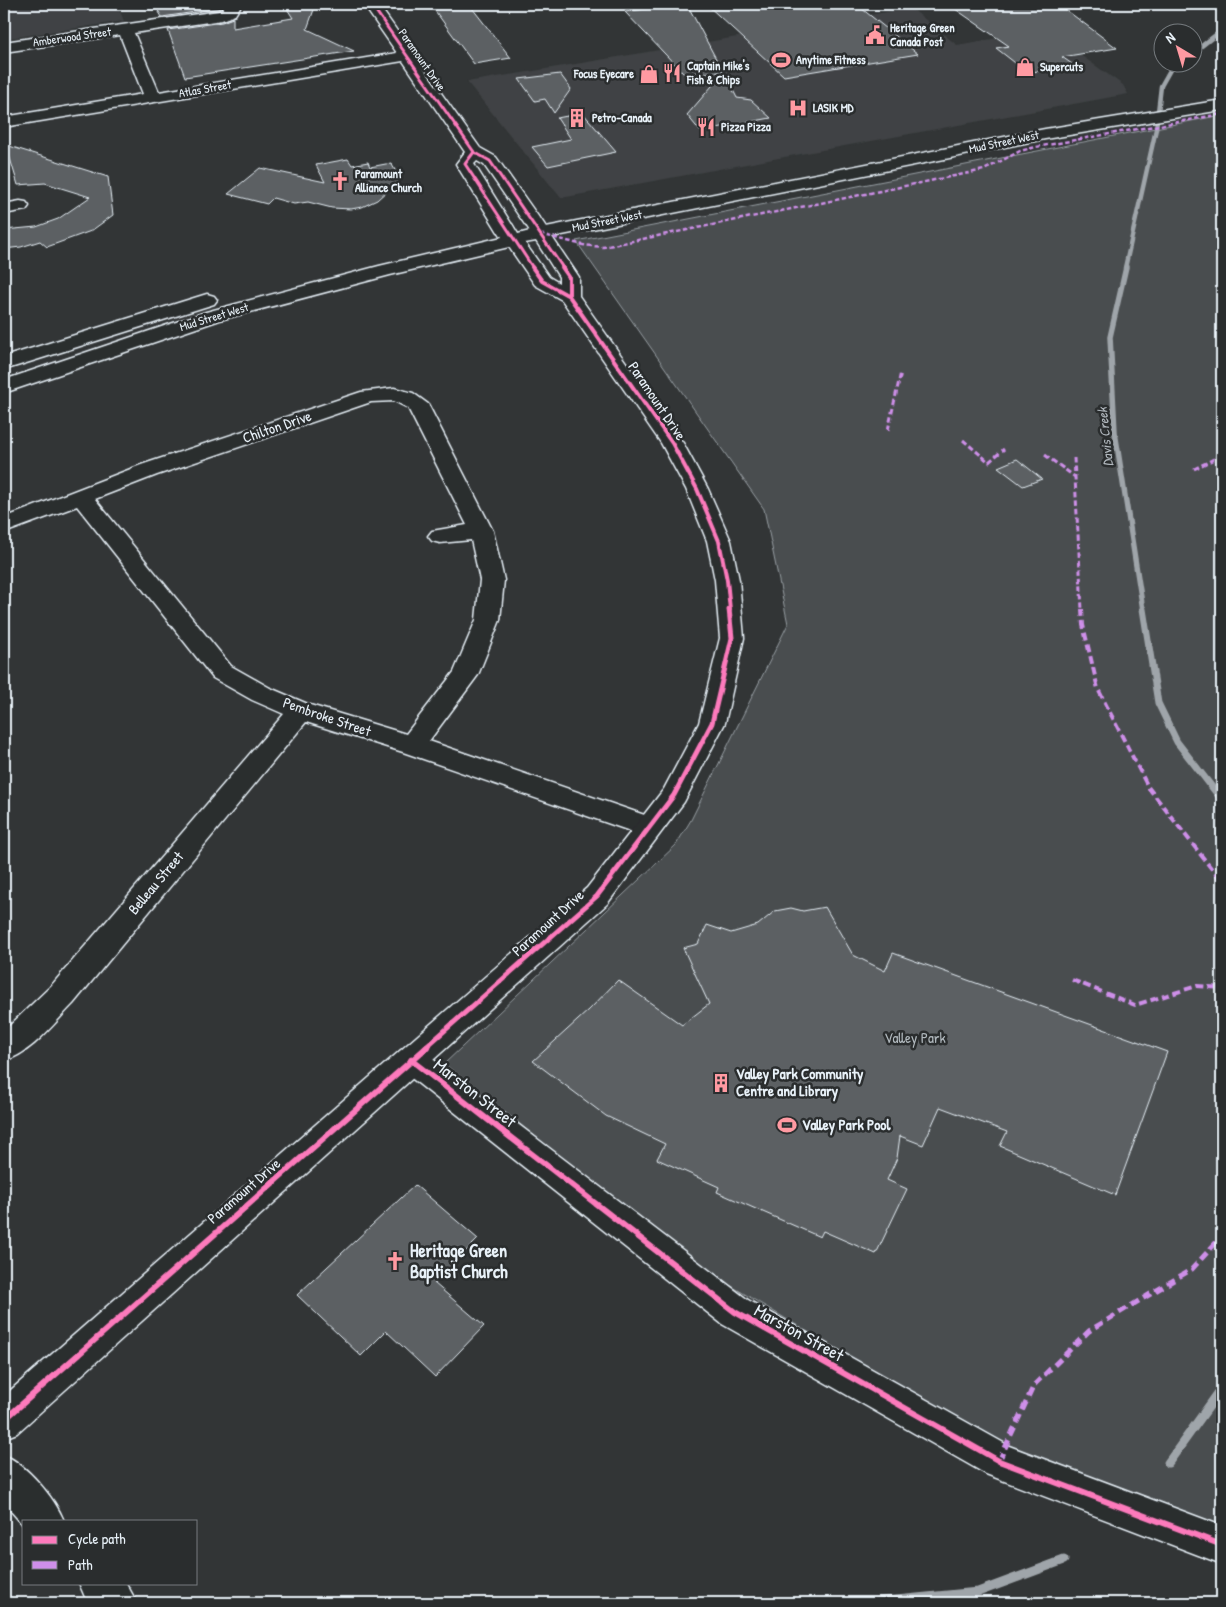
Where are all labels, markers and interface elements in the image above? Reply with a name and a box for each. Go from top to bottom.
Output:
place label: Heritage Green Canada Post [890,19,955,50]
street label: Amberwood Street [32,22,113,50]
north arrow [1154,22,1204,72]
public building icon: Heritage Green Canada Post [864,24,886,46]
street label: Paramount Drive [395,25,450,94]
text: N [1161,27,1179,47]
sports icon: Anytime Fitness [770,49,792,71]
place label: Anytime Fitness [796,51,866,69]
shop icon: Supercuts [1014,56,1036,78]
place label: Captain Mike's Fish & Chips [686,57,750,89]
place label: Supercuts [1040,58,1083,76]
restaurant icon: Captain Mike's Fish & Chips [661,62,683,84]
shop icon: Focus Eyecare [638,63,660,85]
place label: Focus Eyecare [573,65,634,83]
street label: Atlas Street [177,75,233,101]
hospital icon: LASIK MD [787,97,809,119]
place label: LASIK MD [813,99,854,116]
building icon: Petro-Canada [566,107,588,129]
place label: Petro-Canada [592,109,652,126]
restaurant icon: Pizza Pizza [695,116,717,138]
place label: Pizza Pizza [721,118,771,135]
street label: Mud Street West [967,126,1041,157]
place label: Paramount Alliance Church [355,165,423,196]
church icon: Paramount Alliance Church [329,170,351,192]
street label: Mud Street West [570,205,644,236]
street label: Mud Street West [177,298,251,335]
street label: Paramount Drive [623,357,691,444]
street label: Chilton Drive [240,405,314,448]
water label: Davis Creek [1092,405,1117,468]
street label: Pembroke Street [280,692,375,742]
street label: Belleau Street [123,846,189,919]
street label: Paramount Drive [507,884,588,961]
park label: Valley Park [884,1027,946,1048]
street label: Marston Street [429,1052,523,1134]
place label: Valley Park Community Centre and Library [736,1063,864,1102]
building icon: Valley Park Community Centre and Library [710,1072,732,1094]
sports icon: Valley Park Pool [776,1114,798,1136]
place label: Valley Park Pool [802,1114,891,1136]
street label: Paramount Drive [203,1153,285,1228]
place label: Heritage Green Baptist Church [410,1238,508,1285]
church icon: Heritage Green Baptist Church [384,1250,406,1272]
street label: Marston Street [750,1298,849,1368]
legend [22,1520,198,1584]
text: Cycle path [68,1528,126,1549]
text: Path [68,1554,93,1575]

